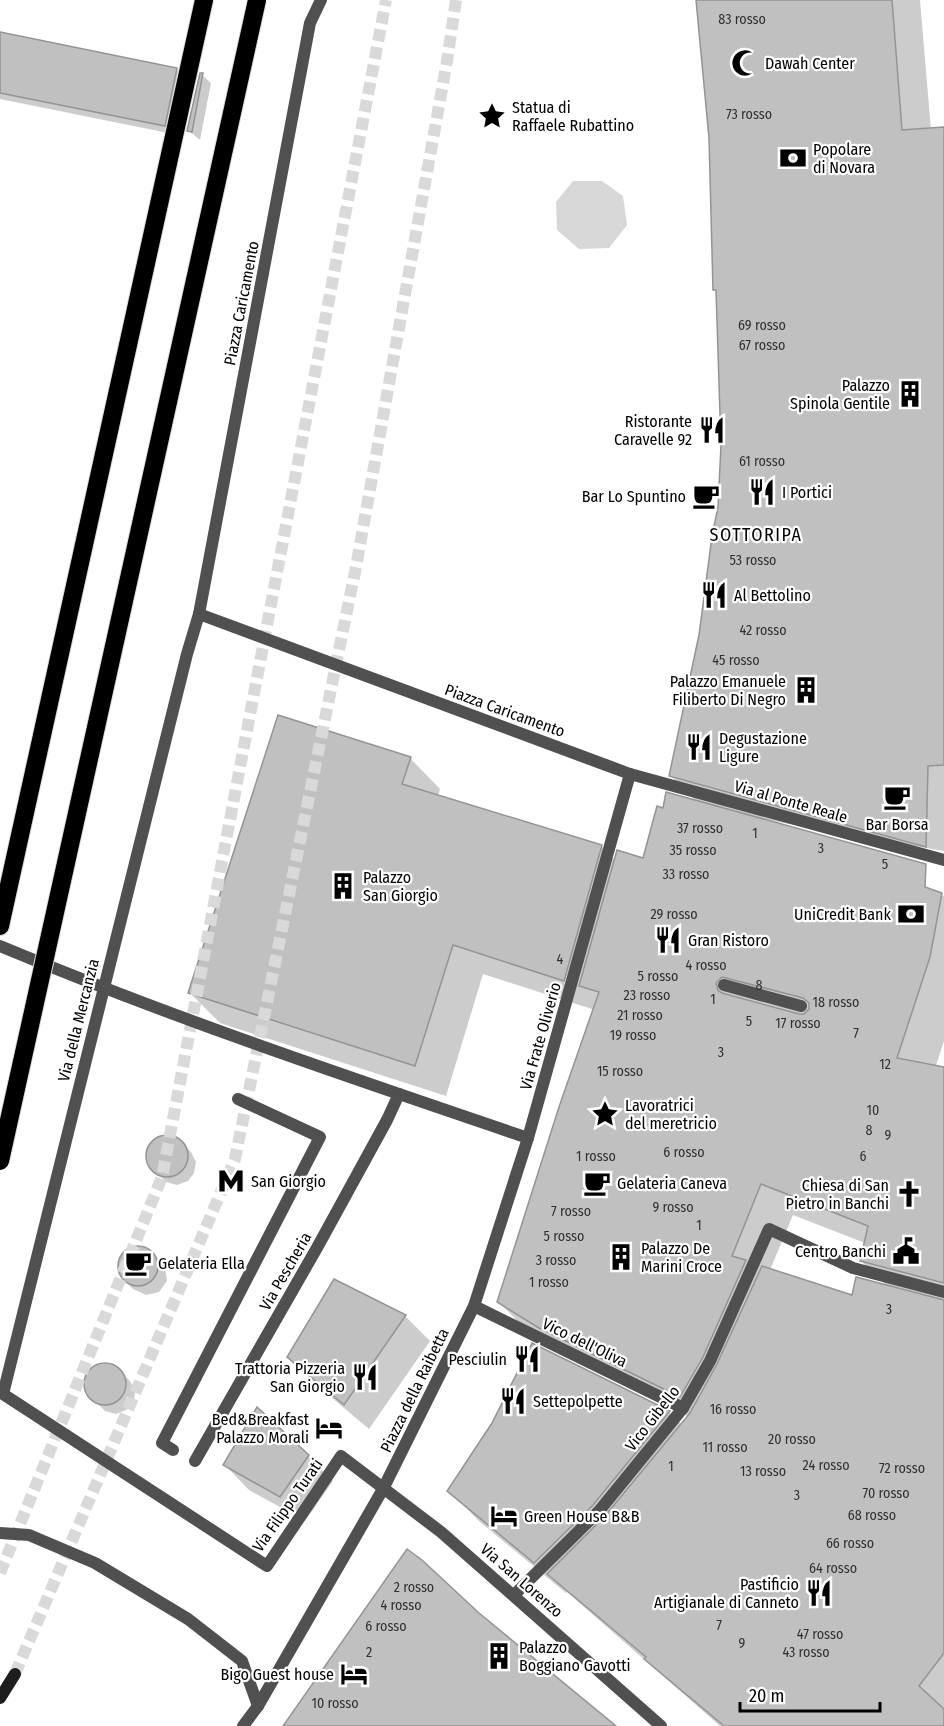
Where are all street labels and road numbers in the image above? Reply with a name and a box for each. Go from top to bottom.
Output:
street label: Piazza Caricamento [220,239,263,367]
street label: Piazza Caricamento [442,680,567,741]
street label: Via al Ponte Reale [732,776,850,827]
street label: Via della Mercanzia [54,957,103,1083]
street label: Via Frate Oliverio [516,980,565,1092]
street label: Via Pescheria [255,1229,315,1314]
street label: Vico dell'Oliva [539,1314,630,1371]
street label: Piazza della Raibetta [376,1325,453,1455]
street label: Vico Gibello [621,1382,684,1455]
street label: Via Filippo Turati [248,1455,326,1555]
street label: Via San Lorenzo [477,1539,567,1621]

